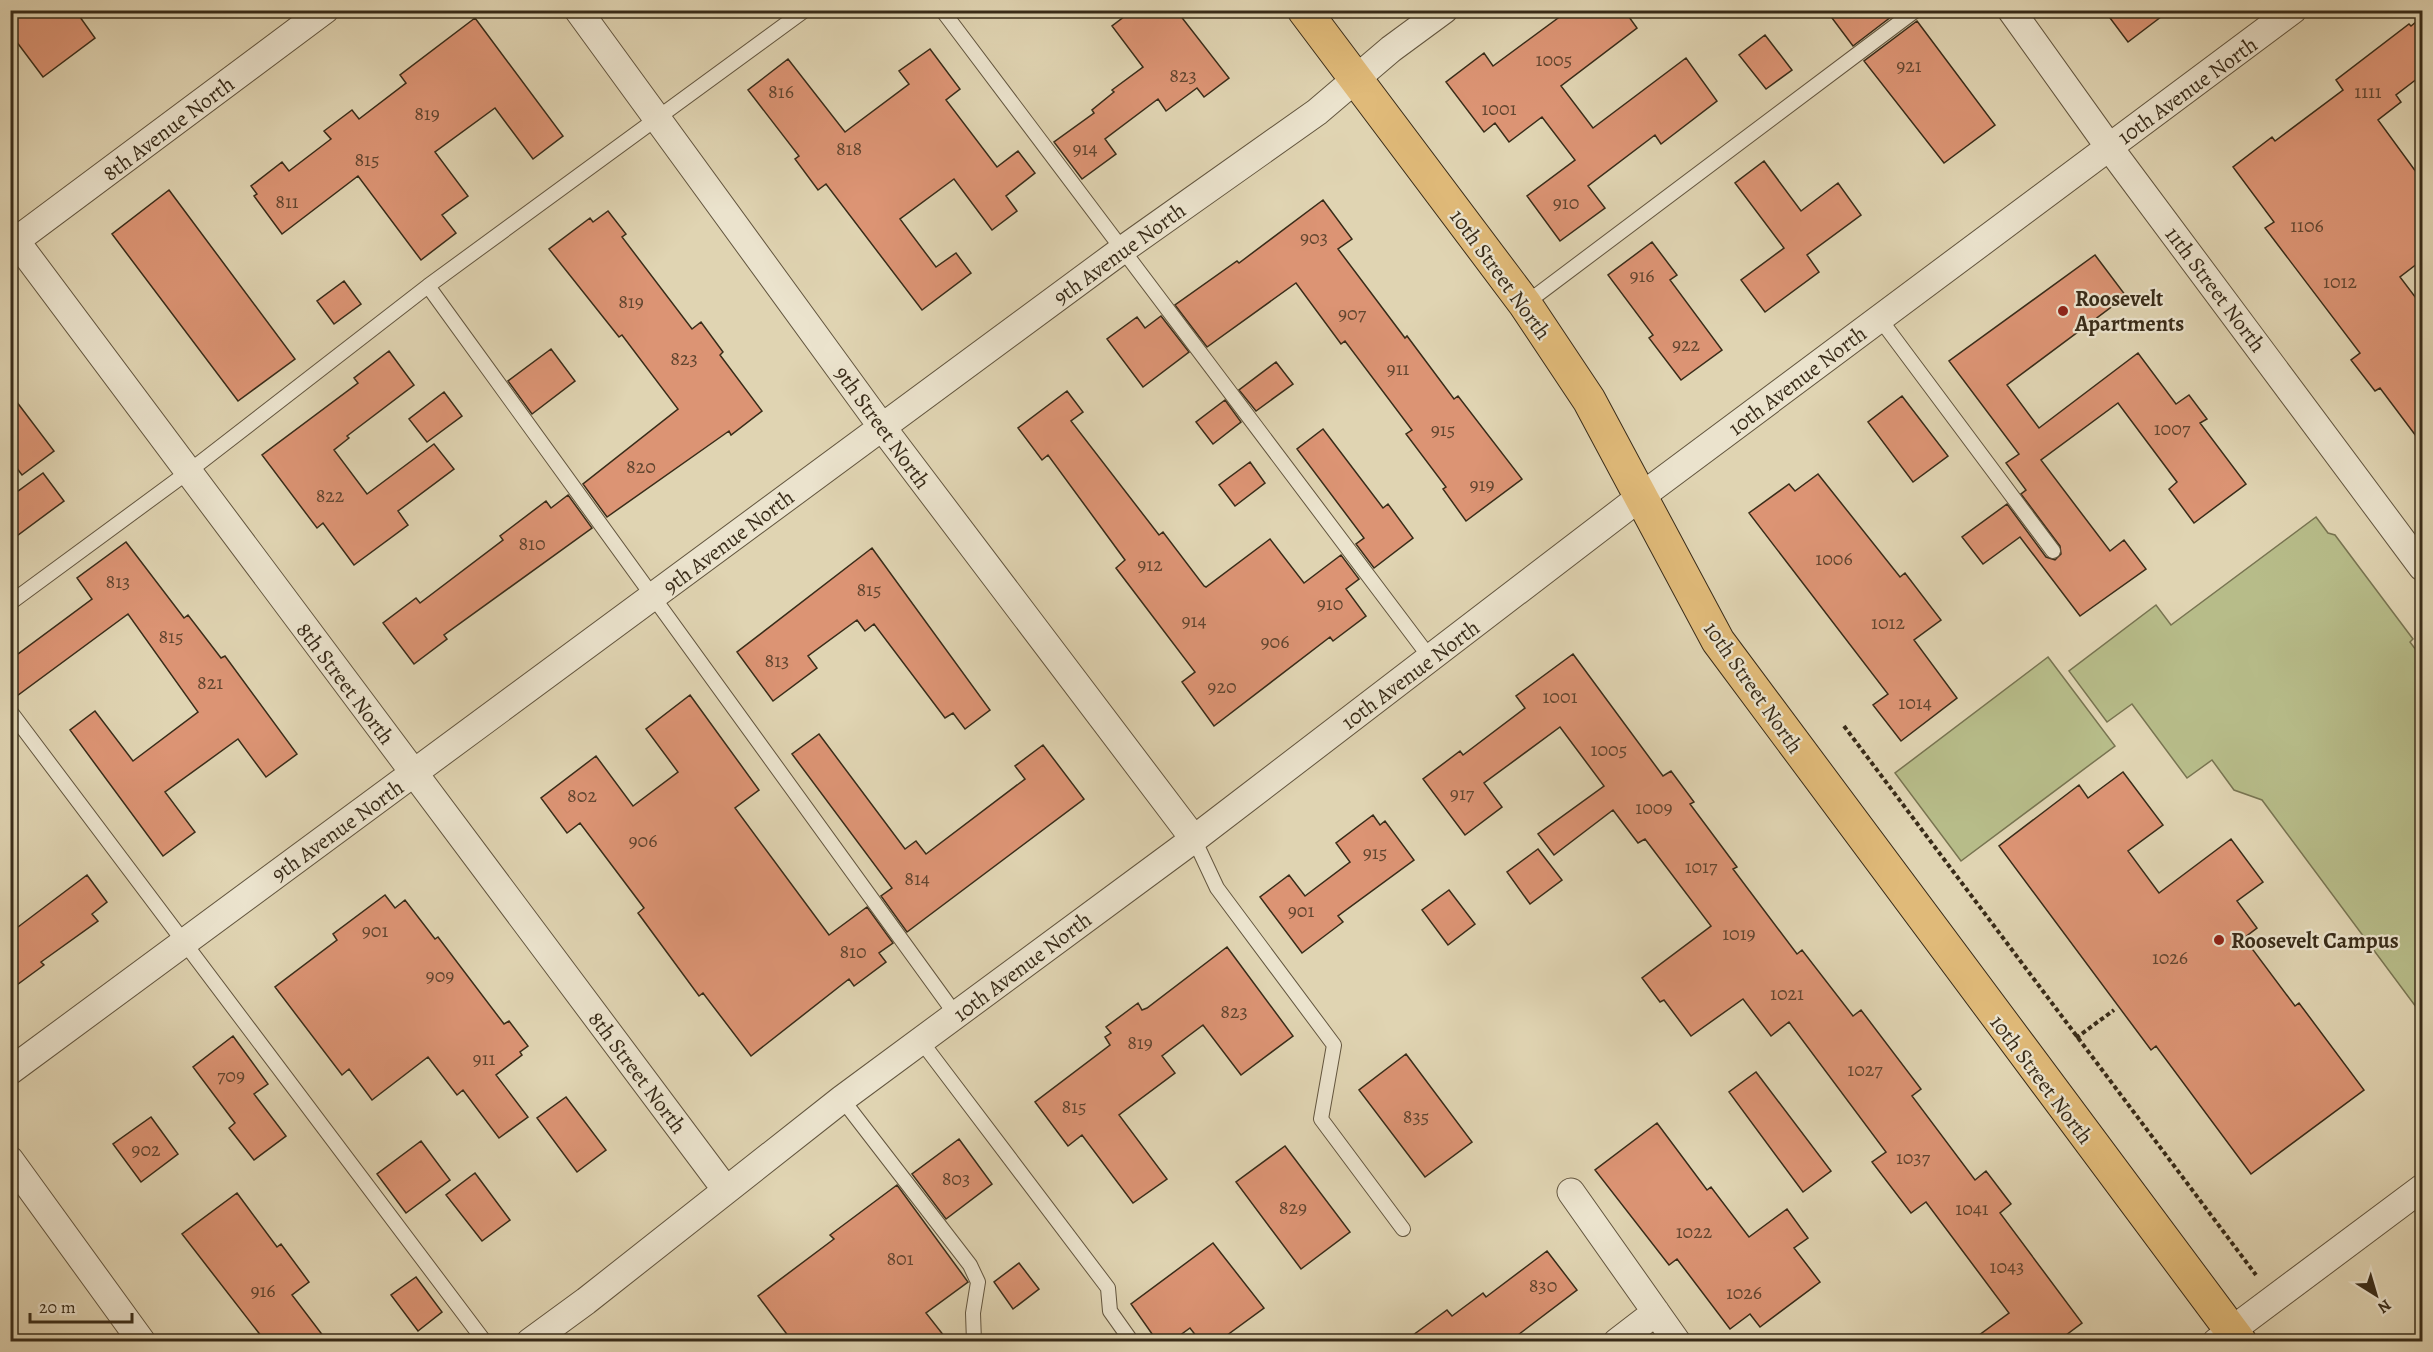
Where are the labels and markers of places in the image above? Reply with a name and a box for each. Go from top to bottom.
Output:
place label: Roosevelt Apartments [2074,284,2184,339]
marker: Roosevelt Apartments [2056,304,2070,318]
place label: Roosevelt Campus [2231,926,2399,956]
marker: Roosevelt Campus [2212,933,2226,947]

